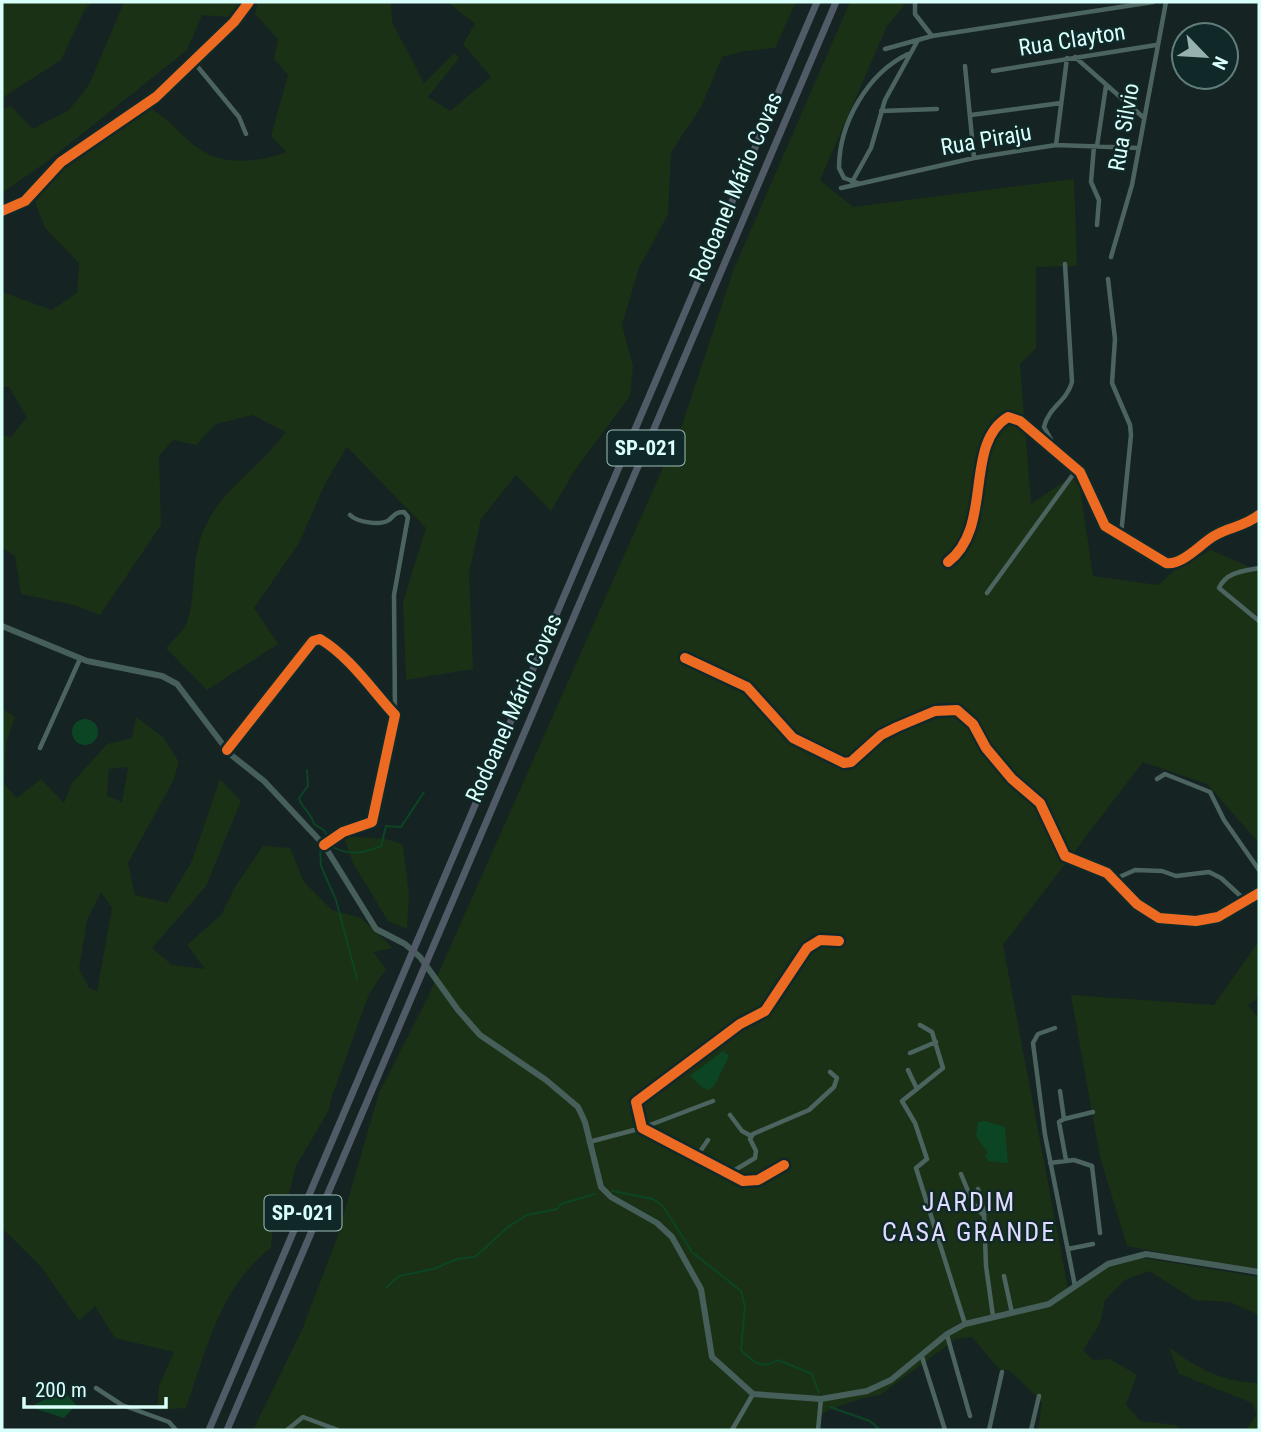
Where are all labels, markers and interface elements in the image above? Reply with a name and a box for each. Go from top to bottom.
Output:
street label: Rua Clayton [1017,18,1127,62]
north arrow [1170,21,1240,91]
text: N [1207,53,1233,73]
street label: Rua Silvio [1103,81,1145,173]
street label: Rodoanel Mário Covas [684,88,788,286]
street label: Rua Piraju [939,119,1033,161]
road number: SP-021 [608,430,684,466]
street label: Rodoanel Mário Covas [460,610,568,806]
district label: JARDIM CASA GRANDE [882,1187,1056,1247]
road number: SP-021 [264,1196,342,1230]
scale bar [24,1366,166,1410]
text: 200 m [35,1378,87,1402]

